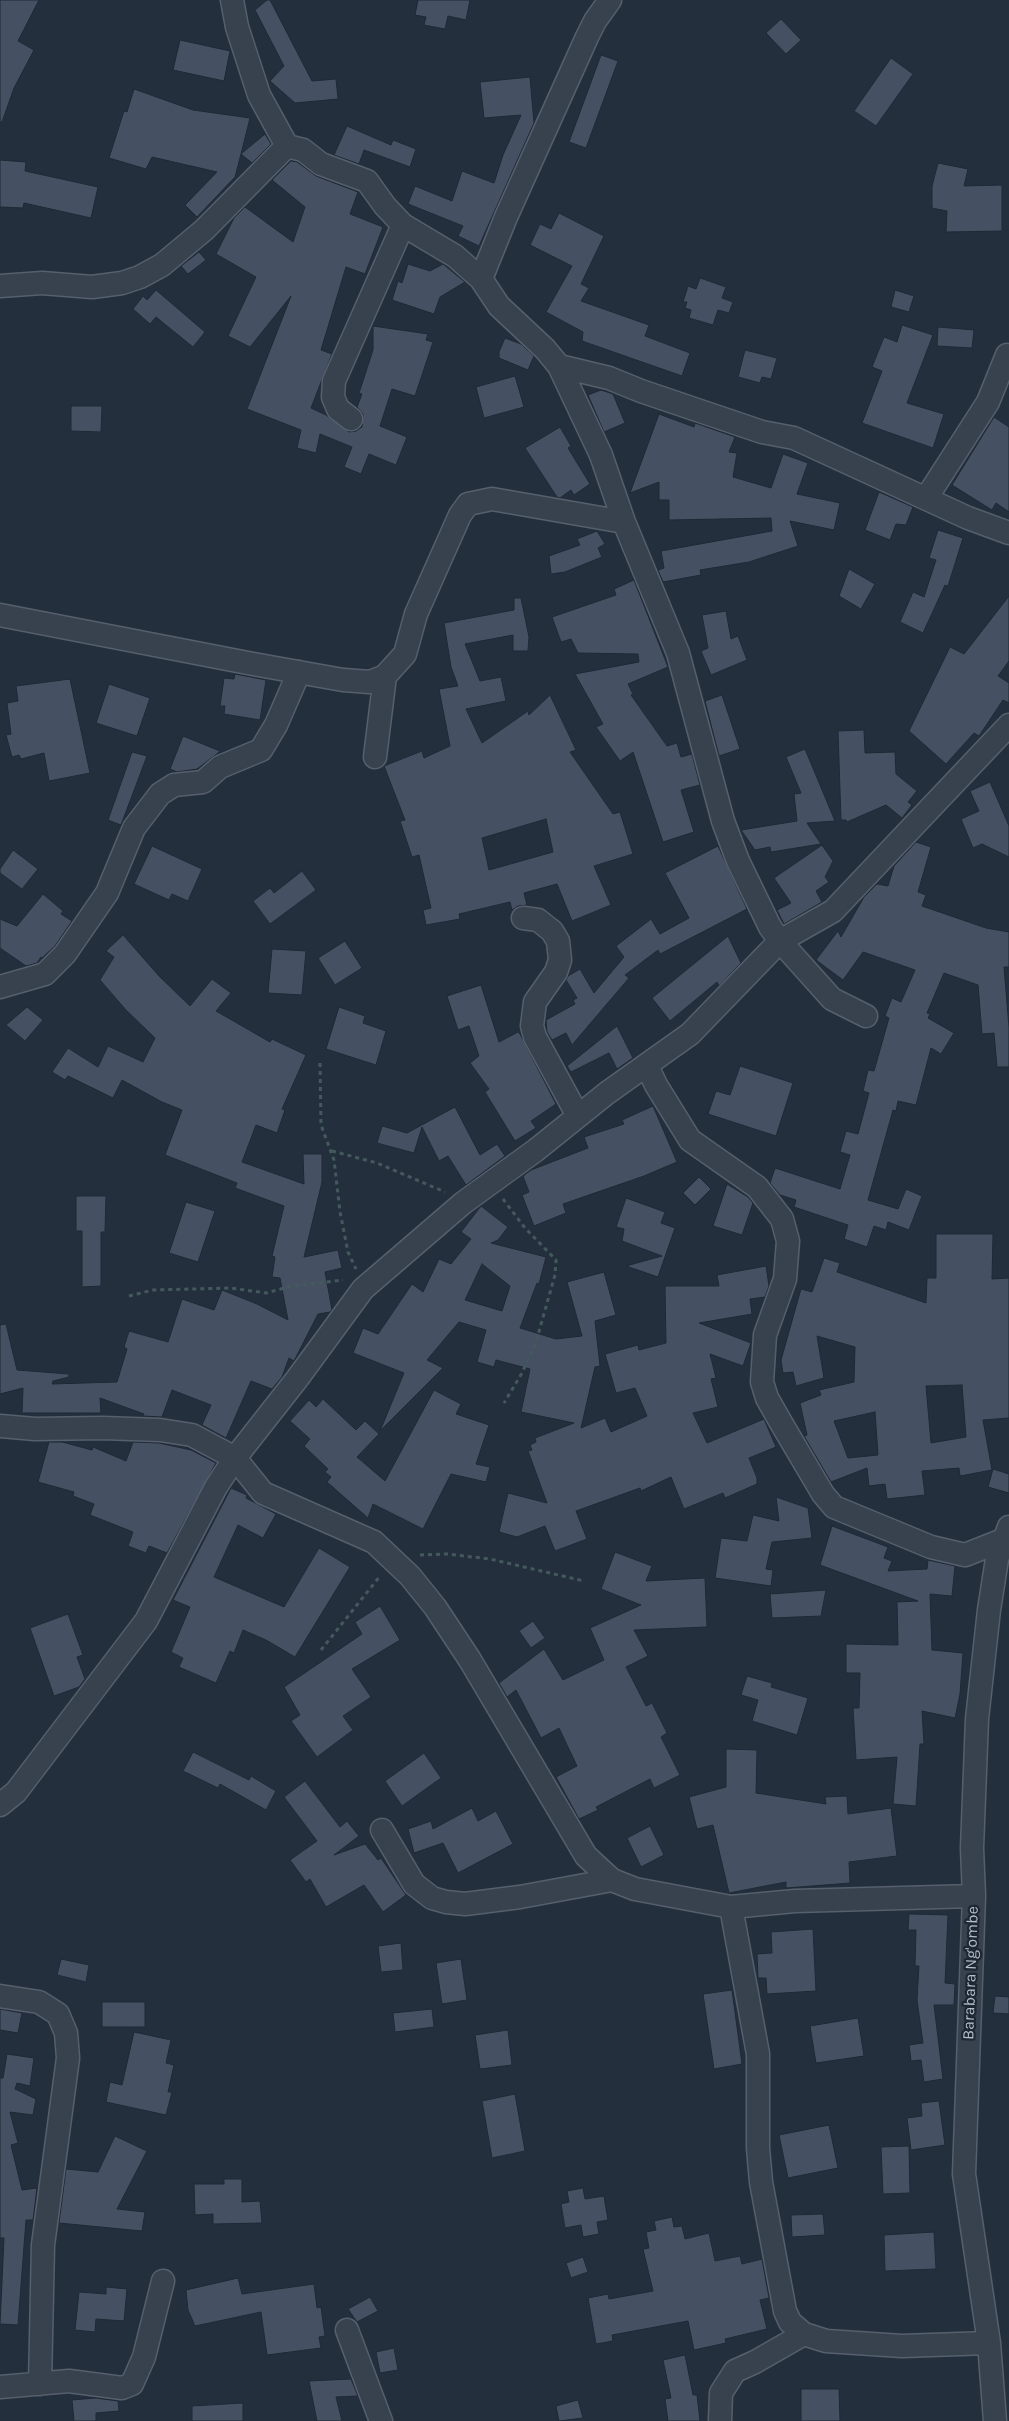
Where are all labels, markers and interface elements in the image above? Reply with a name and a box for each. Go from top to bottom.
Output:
street label: Barabara Ng'ombe [959,1906,983,2040]

